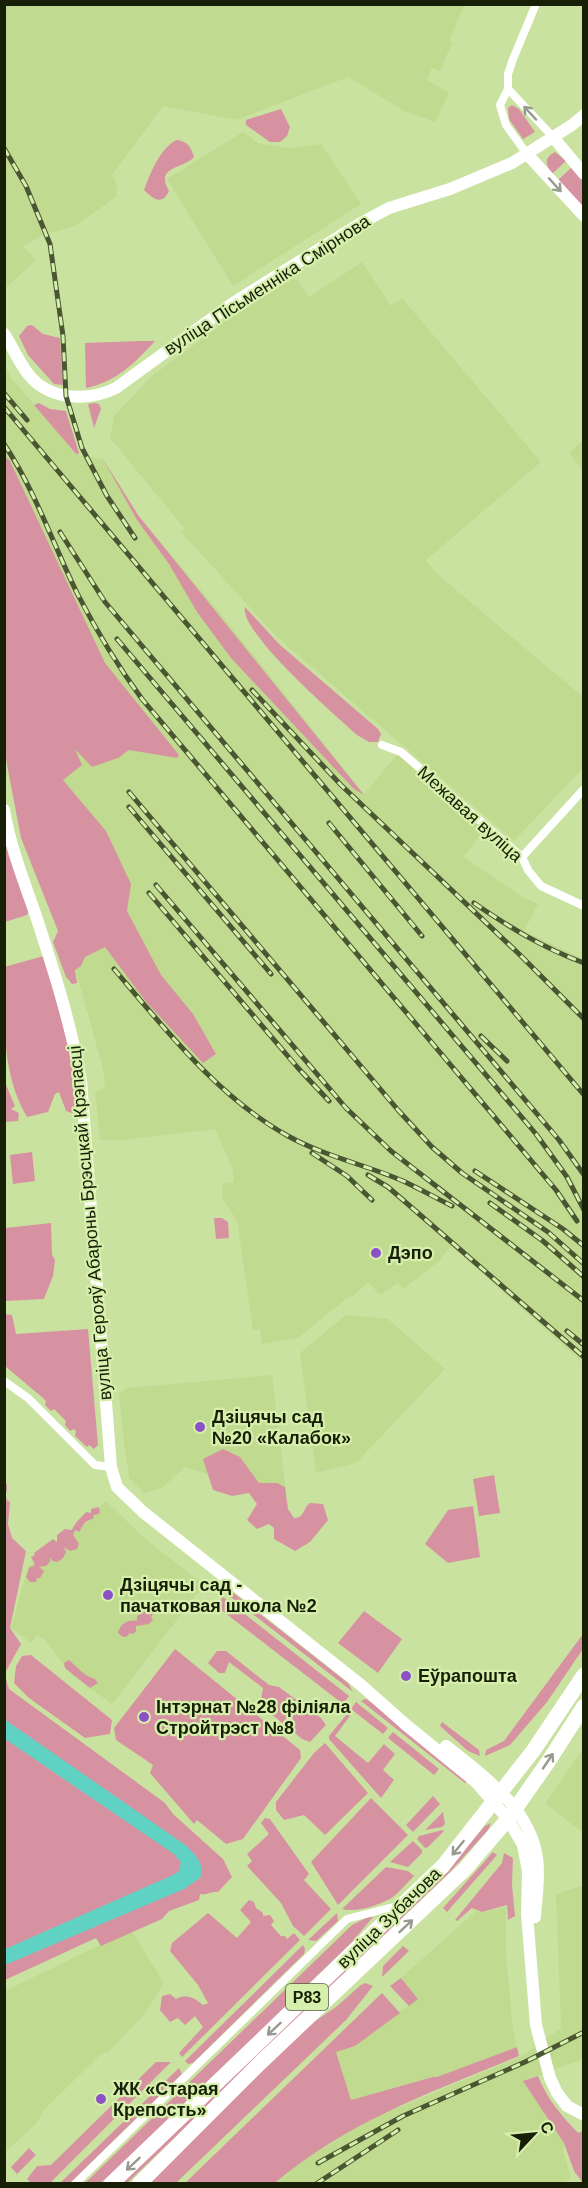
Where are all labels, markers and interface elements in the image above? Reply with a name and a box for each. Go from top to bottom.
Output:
one-way arrow [523,106,538,121]
one-way arrow [548,177,562,192]
street label: вуліца Пісьменніка Смірнова [160,210,374,359]
street label: Межавая вуліца [414,762,527,867]
street label: вуліца Герояў Абароны Брэсцкай Крэпасці [65,1045,115,1401]
place label: Дэпо [388,1243,433,1263]
marker: Дэпо [369,1246,383,1260]
place label: Дзіцячы сад №20 «Калабок» [212,1407,351,1448]
marker: Дзіцячы сад №20 «Калабок» [193,1420,207,1434]
place label: Дзіцячы сад - пачатковая школа №2 [120,1575,317,1616]
marker: Дзіцячы сад - пачатковая школа №2 [101,1588,115,1602]
place label: Еўрапошта [418,1666,518,1686]
marker: Еўрапошта [399,1669,413,1683]
place label: Інтэрнат №28 фiлiяла Стройтрэст №8 [156,1697,352,1738]
marker: Інтэрнат №28 фiлiяла Стройтрэст №8 [137,1710,151,1724]
one-way arrow [542,1754,554,1770]
one-way arrow [452,1840,465,1856]
street label: вуліца Зубачова [333,1863,446,1972]
one-way arrow [398,1919,413,1933]
road number: Р83 [286,1984,328,2010]
one-way arrow [267,2021,282,2036]
place label: ЖК «Старая Крепость» [112,2079,219,2120]
marker: ЖК «Старая Крепость» [94,2092,108,2106]
north arrow [504,2104,564,2164]
text: С [537,2119,557,2137]
one-way arrow [126,2156,141,2171]

